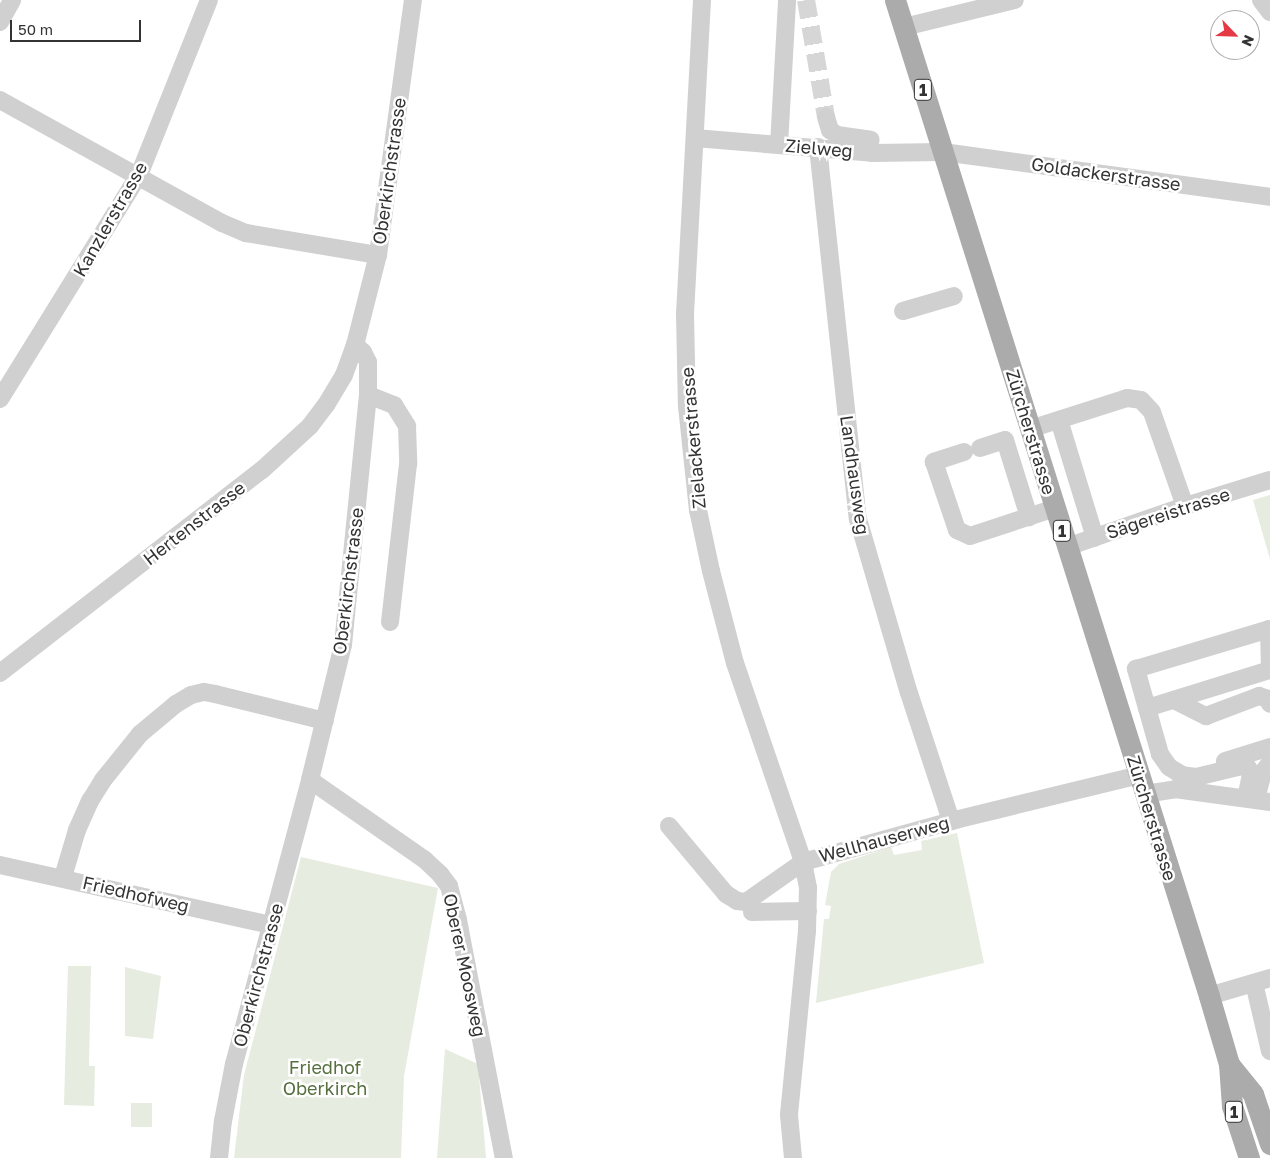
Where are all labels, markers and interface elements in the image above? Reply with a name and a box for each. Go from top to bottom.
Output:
scale bar [12,10,144,42]
north arrow [1210,10,1260,60]
text: 50 m [18,20,53,38]
text: N [1238,33,1258,49]
road number: 1 [913,76,933,104]
street label: Oberkirchstrasse [368,96,410,246]
street label: Zielweg [784,134,854,162]
street label: Goldackerstrasse [1030,153,1182,195]
street label: Kanzlerstrasse [68,158,152,280]
street label: Zielackerstrasse [676,366,710,510]
street label: Zürcherstrasse [1002,367,1060,497]
street label: Landhausweg [836,414,874,536]
street label: Hertenstrasse [139,476,249,570]
street label: Sägereistrasse [1104,483,1232,543]
street label: Oberkirchstrasse [328,506,368,656]
road number: 1 [1052,518,1072,544]
street label: Zürcherstrasse [1123,753,1181,883]
street label: Wellhauserweg [817,811,951,867]
street label: Friedhofweg [81,871,191,917]
street label: Oberer Moosweg [439,891,491,1039]
street label: Oberkirchstrasse [228,901,288,1049]
park label: Friedhof Oberkirch [283,1057,367,1100]
road number: 1 [1224,1098,1244,1126]

